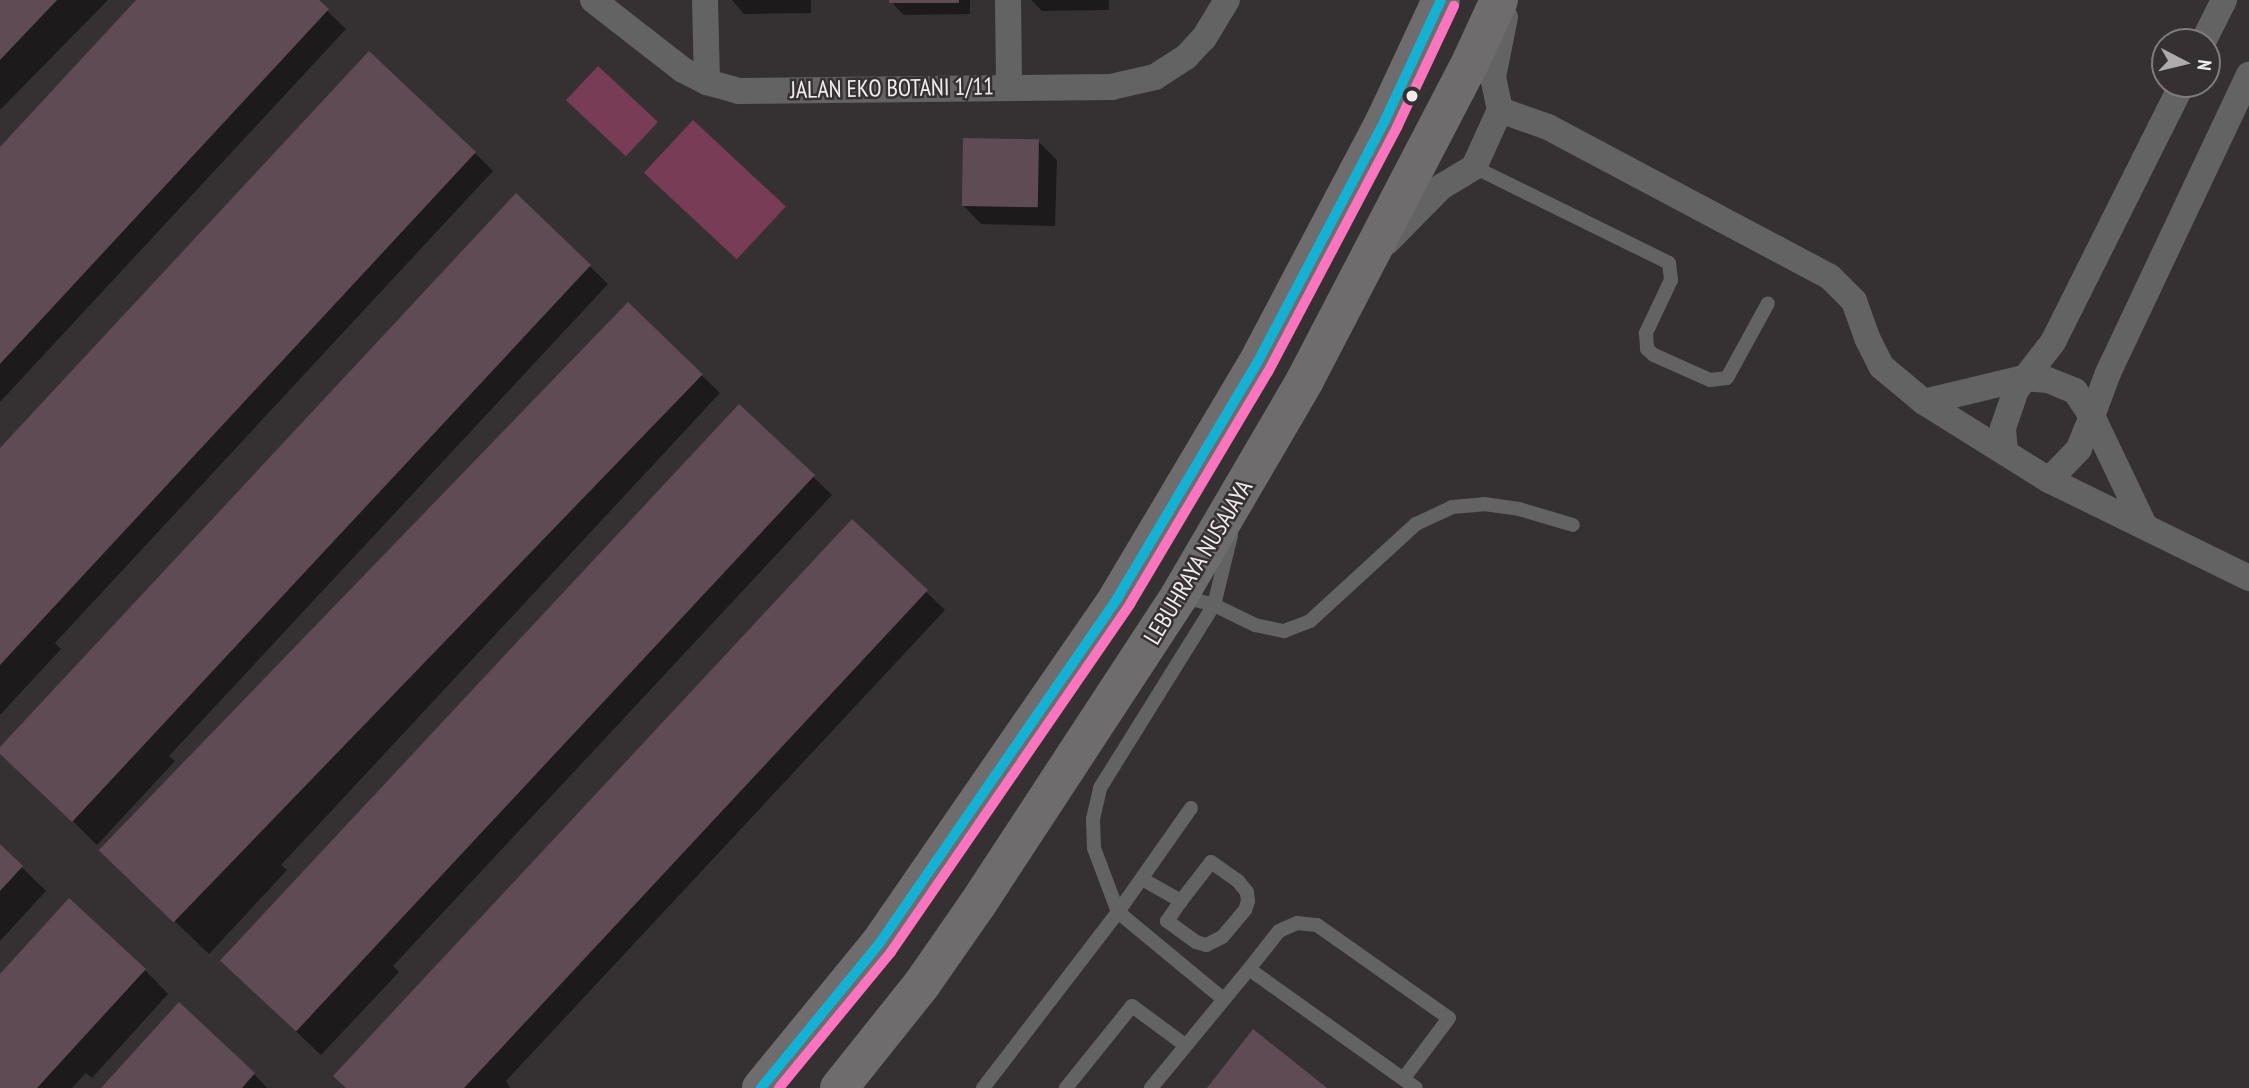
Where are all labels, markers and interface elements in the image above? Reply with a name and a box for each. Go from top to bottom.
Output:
north arrow [2151,28,2221,98]
text: N [2192,59,2217,72]
street label: JALAN EKO BOTANI 1/11 [790,72,994,104]
unlabelled marker [1405,89,1419,103]
street label: LEBUHRAYA NUSAJAYA [1137,474,1259,650]

